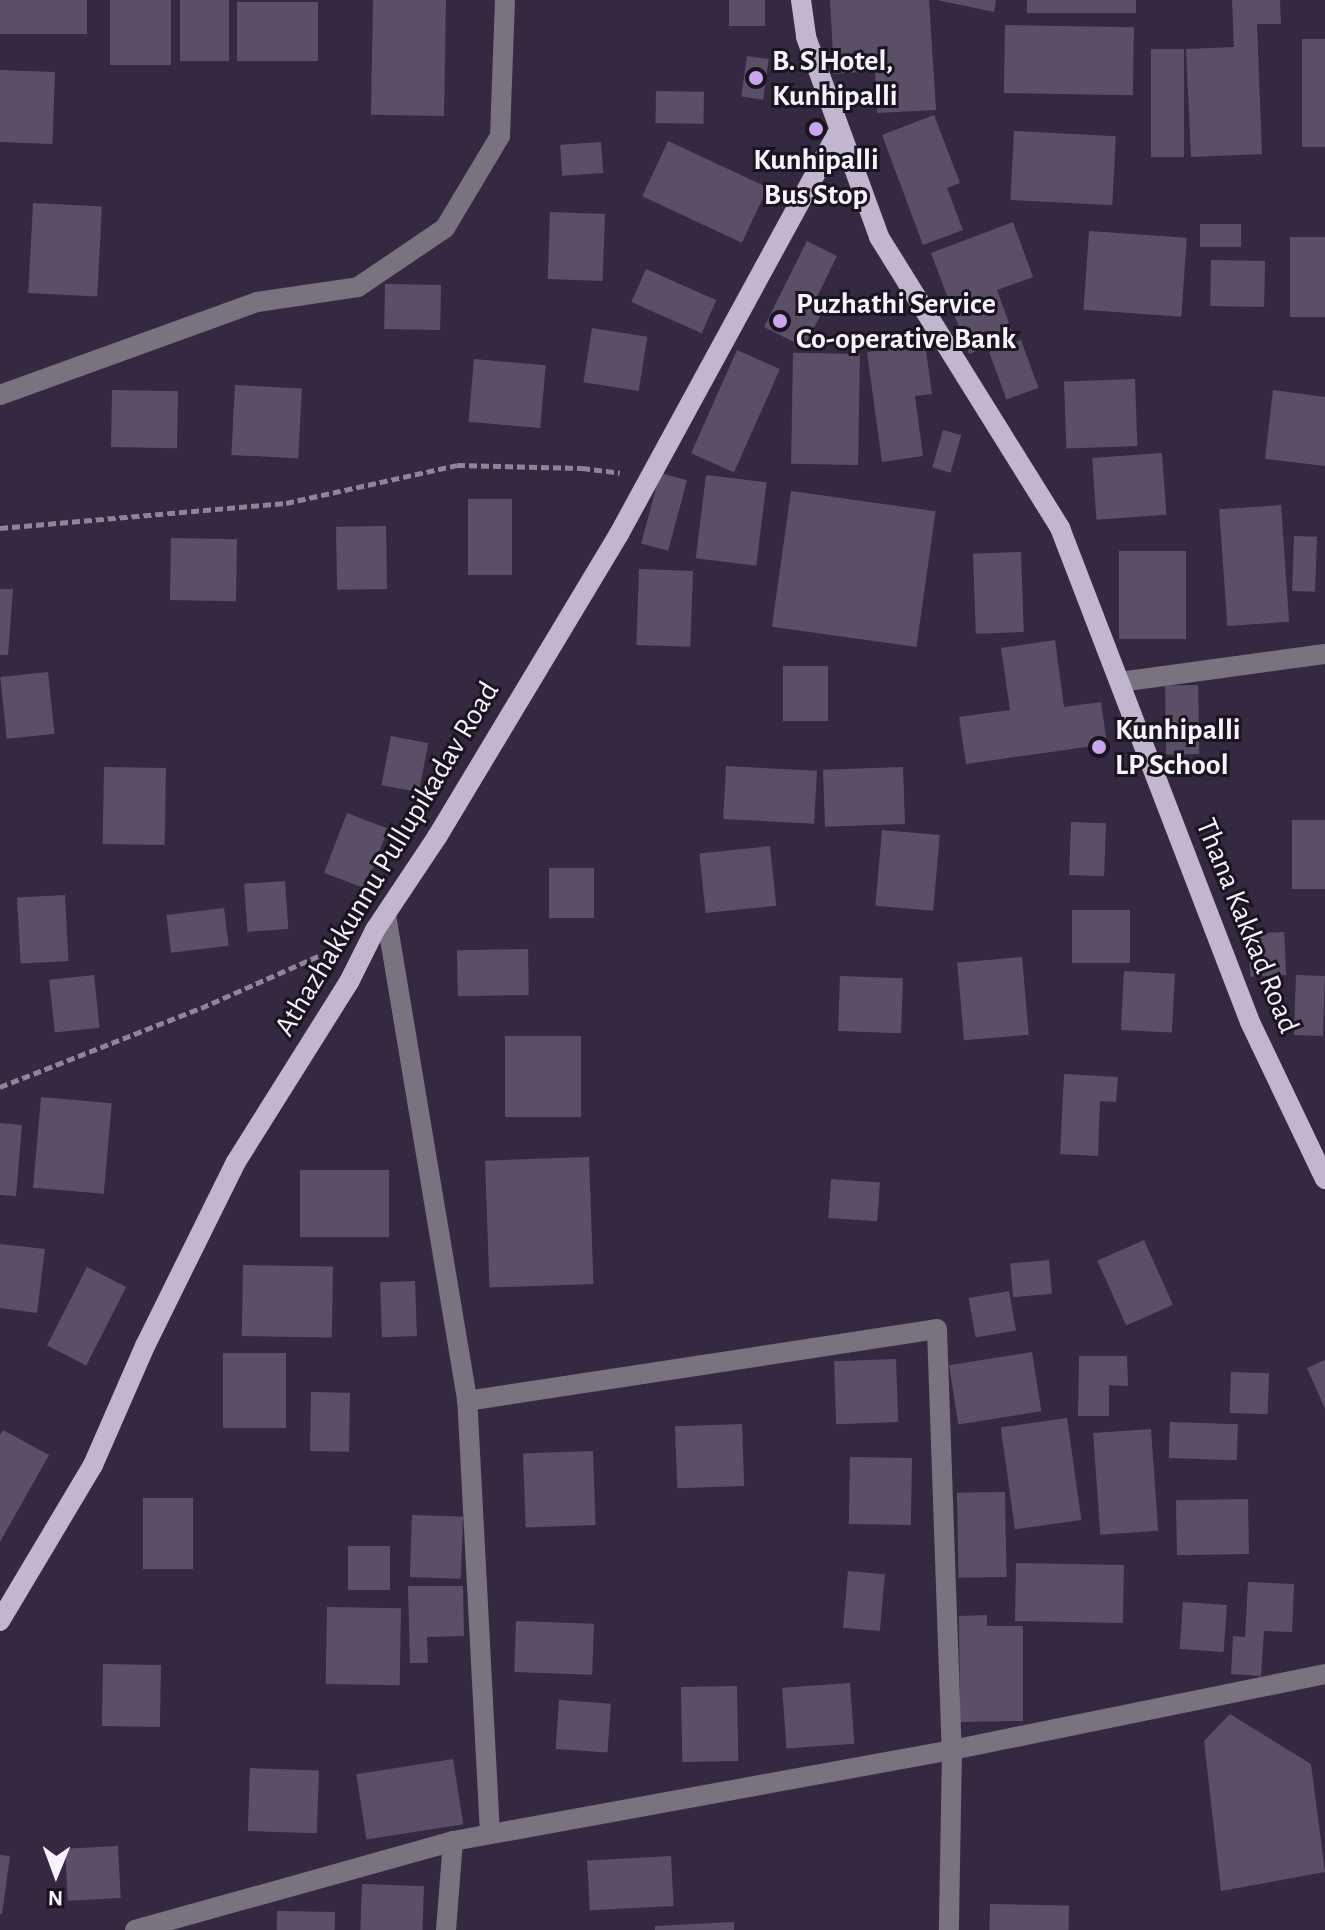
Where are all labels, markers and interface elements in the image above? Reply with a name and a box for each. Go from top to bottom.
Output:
place label: B. S Hotel, Kunhipalli [772,43,898,114]
marker: B. S Hotel, Kunhipalli [747,69,765,87]
marker: Kunhipalli Bus Stop [807,120,825,138]
place label: Kunhipalli Bus Stop [753,142,879,212]
place label: Puzhathi Service Co-operative Bank [796,286,1016,356]
marker: Puzhathi Service Co-operative Bank [771,312,789,330]
street label: Athazhakkunnu Pullupikadav Road [267,675,507,1043]
place label: Kunhipalli LP School [1115,712,1241,782]
marker: Kunhipalli LP School [1090,738,1108,756]
street label: Thana Kakkad Road [1187,813,1307,1039]
north arrow [16,1834,96,1914]
text: N [48,1887,63,1909]

